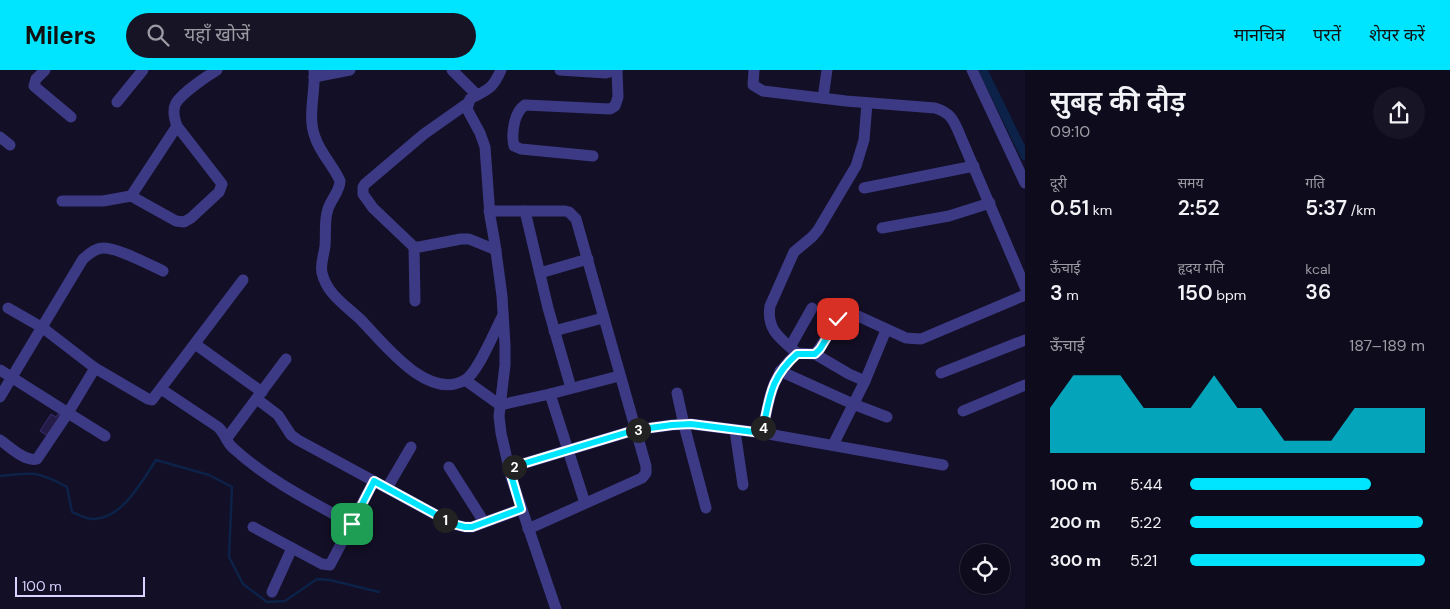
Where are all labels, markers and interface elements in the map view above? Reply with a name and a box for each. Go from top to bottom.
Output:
search box [126,13,476,58]
text: Milers [25,20,96,51]
icon: search [144,21,172,49]
text: यहाँ खोजें [184,22,250,47]
text: मानचित्र [1234,23,1285,47]
text: परतें [1313,23,1341,47]
text: शेयर करें [1369,23,1425,47]
text: सुबह की दौड़ [1050,83,1185,120]
button: share [1373,87,1425,139]
text: 09:10 [1050,121,1090,142]
text: दूरी [1050,174,1067,192]
text: समय [1178,174,1204,192]
text: गति [1305,174,1325,192]
text: 0.51 [1050,194,1089,222]
text: 2:52 [1178,194,1220,222]
text: 5:37 [1305,194,1347,222]
text: km [1089,201,1112,219]
text: /km [1347,201,1376,219]
text: ऊँचाई [1050,259,1080,277]
text: हृदय गति [1178,259,1224,277]
text: kcal [1305,260,1331,278]
text: 36 [1305,278,1331,306]
text: 3 [1050,279,1063,307]
text: 150 [1178,279,1213,307]
text: m [1063,286,1079,304]
text: bpm [1213,286,1246,304]
pin [817,298,859,340]
icon: check [824,305,852,333]
text: ऊँचाई [1050,335,1085,356]
text: 187–189 m [1349,335,1425,356]
pin: 4 [750,416,776,440]
pin: 3 [626,418,650,442]
text: 4 [759,419,768,437]
text: 3 [634,421,643,439]
pin: 2 [502,454,526,480]
text: 2 [510,458,519,476]
text: 100 m [1050,474,1097,495]
text: 5:44 [1130,474,1162,495]
pin [331,503,373,545]
pin: 1 [432,508,458,532]
icon: arrive [338,510,366,538]
text: 1 [443,511,448,529]
text: 200 m [1050,512,1101,533]
text: 5:22 [1130,512,1161,533]
map controls [960,544,1010,594]
button: locate [960,544,1010,594]
text: 300 m [1050,550,1101,571]
text: 5:21 [1130,550,1157,571]
scale bar [15,574,145,597]
text: 100 m [22,577,62,595]

